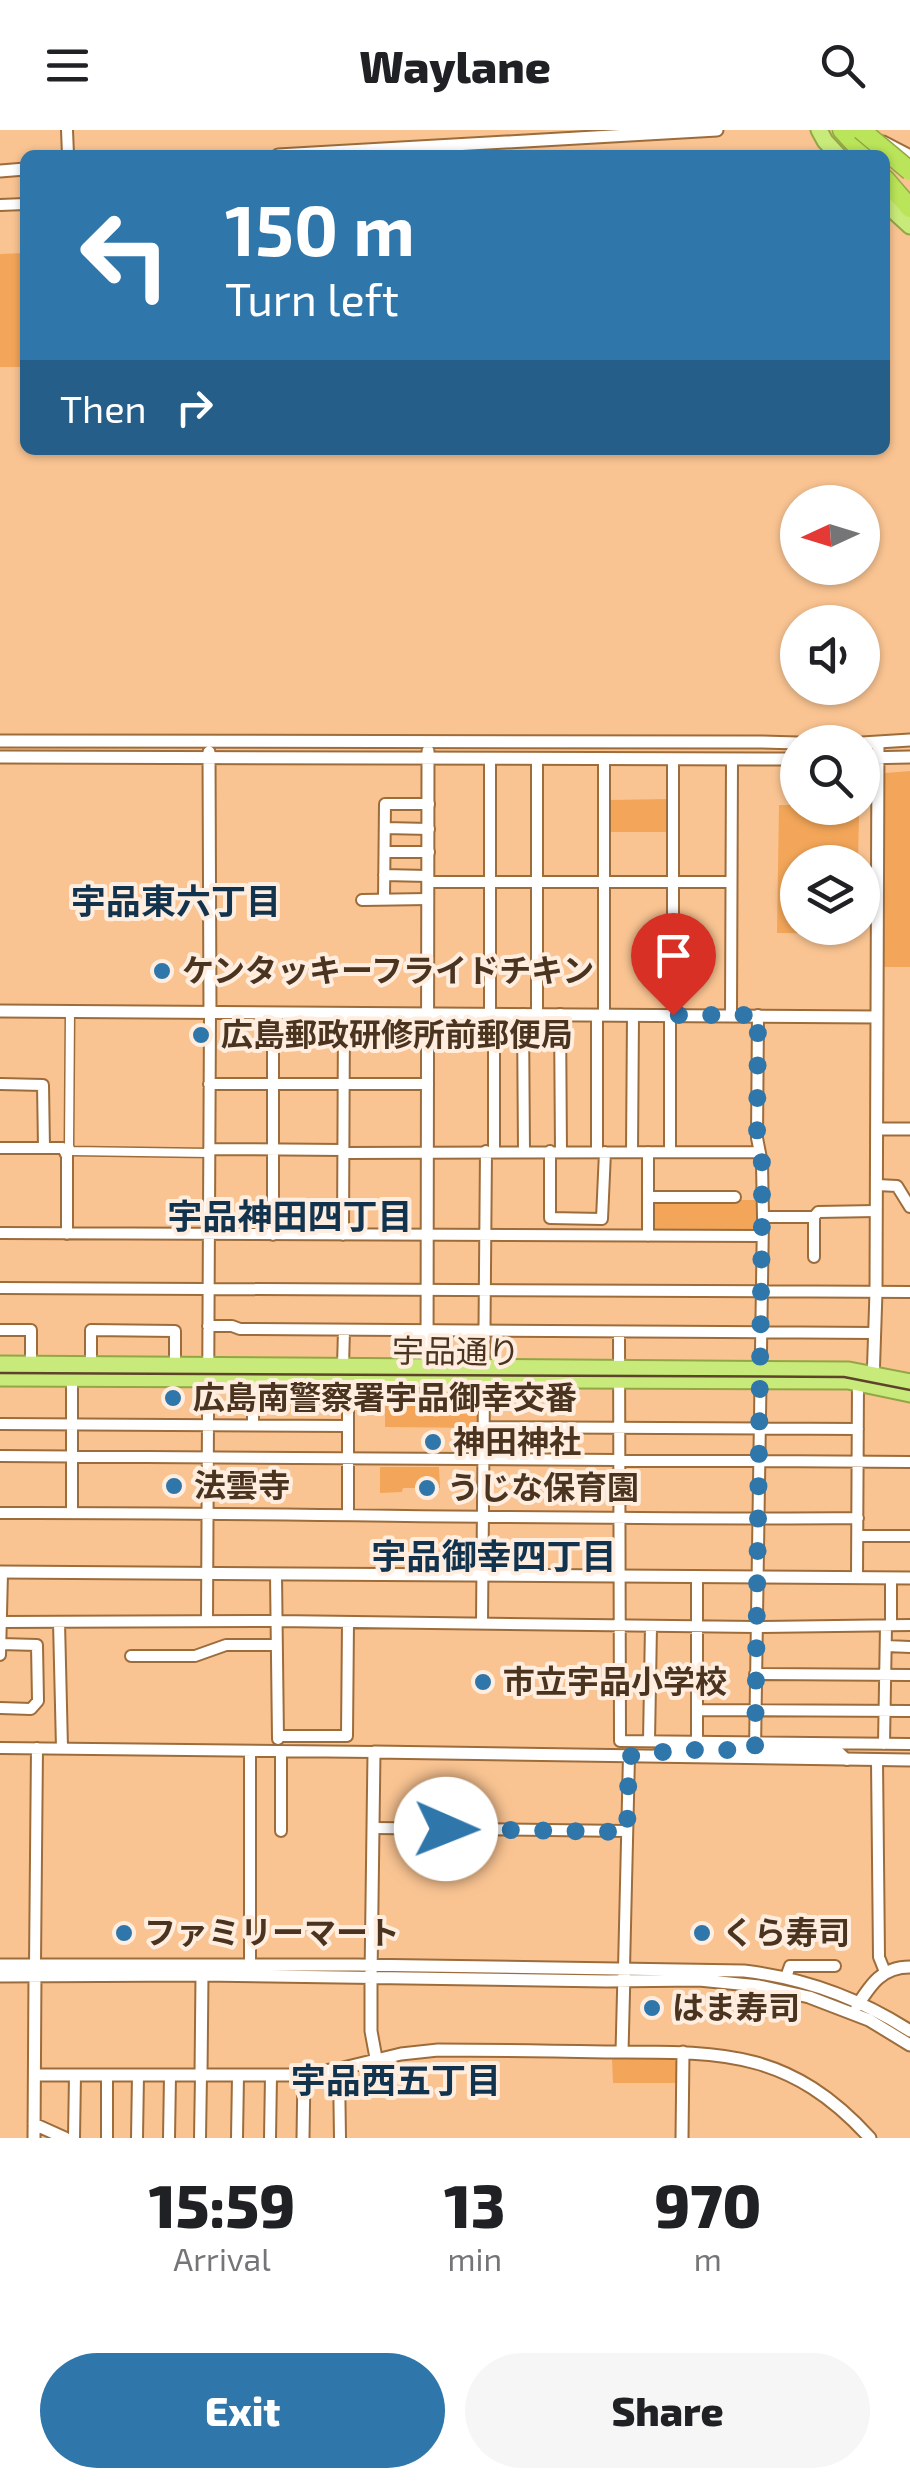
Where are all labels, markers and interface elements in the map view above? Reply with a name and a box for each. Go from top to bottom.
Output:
icon: menu [40,38,95,93]
text: Waylane [359,38,551,92]
icon: search [815,38,870,93]
text: 150 m [225,186,415,270]
icon: left [60,190,190,320]
text: Turn left [225,271,399,325]
icon: right [167,380,222,435]
text: Then [60,385,147,431]
north arrow [780,485,880,585]
map controls [780,485,880,945]
button: sound [780,605,880,705]
button: search [780,725,880,825]
button: layers [780,845,880,945]
district label: 宇品東六丁目 [71,879,281,921]
pin [631,913,716,1016]
icon: arrive [646,928,701,983]
place label: ケンタッキーフライドチキン [182,950,594,988]
marker: ケンタッキーフライドチキン [151,960,173,982]
place label: 広島郵政研修所前郵便局 [221,1014,573,1052]
marker: 広島郵政研修所前郵便局 [190,1024,212,1046]
district label: 宇品神田四丁目 [167,1194,413,1236]
street label: 宇品通り [392,1330,520,1370]
place label: 広島南警察署宇品御幸交番 [193,1377,577,1415]
marker: 広島南警察署宇品御幸交番 [162,1387,184,1409]
place label: 神田神社 [453,1421,581,1459]
marker: 神田神社 [422,1431,444,1453]
place label: 法雲寺 [194,1465,290,1503]
place label: うじな保育園 [447,1467,639,1505]
marker: 法雲寺 [163,1475,185,1497]
marker: うじな保育園 [416,1477,438,1499]
district label: 宇品御幸四丁目 [371,1534,617,1576]
place label: 市立宇品小学校 [503,1661,727,1699]
marker: 市立宇品小学校 [472,1671,494,1693]
position arrow [394,1777,498,1881]
place label: ファミリーマート [144,1912,400,1950]
place label: くら寿司 [722,1912,850,1950]
marker: ファミリーマート [113,1922,135,1944]
marker: くら寿司 [691,1922,713,1944]
place label: はま寿司 [672,1987,800,2025]
marker: はま寿司 [641,1997,663,2019]
district label: 宇品西五丁目 [291,2058,501,2100]
text: 15:59 [149,2168,295,2240]
text: 13 [444,2168,505,2240]
text: 970 [654,2168,761,2240]
text: Arrival [173,2239,271,2277]
text: min [447,2239,502,2277]
text: m [694,2239,722,2277]
button: Exit [40,2353,445,2468]
button: Share [465,2353,870,2468]

